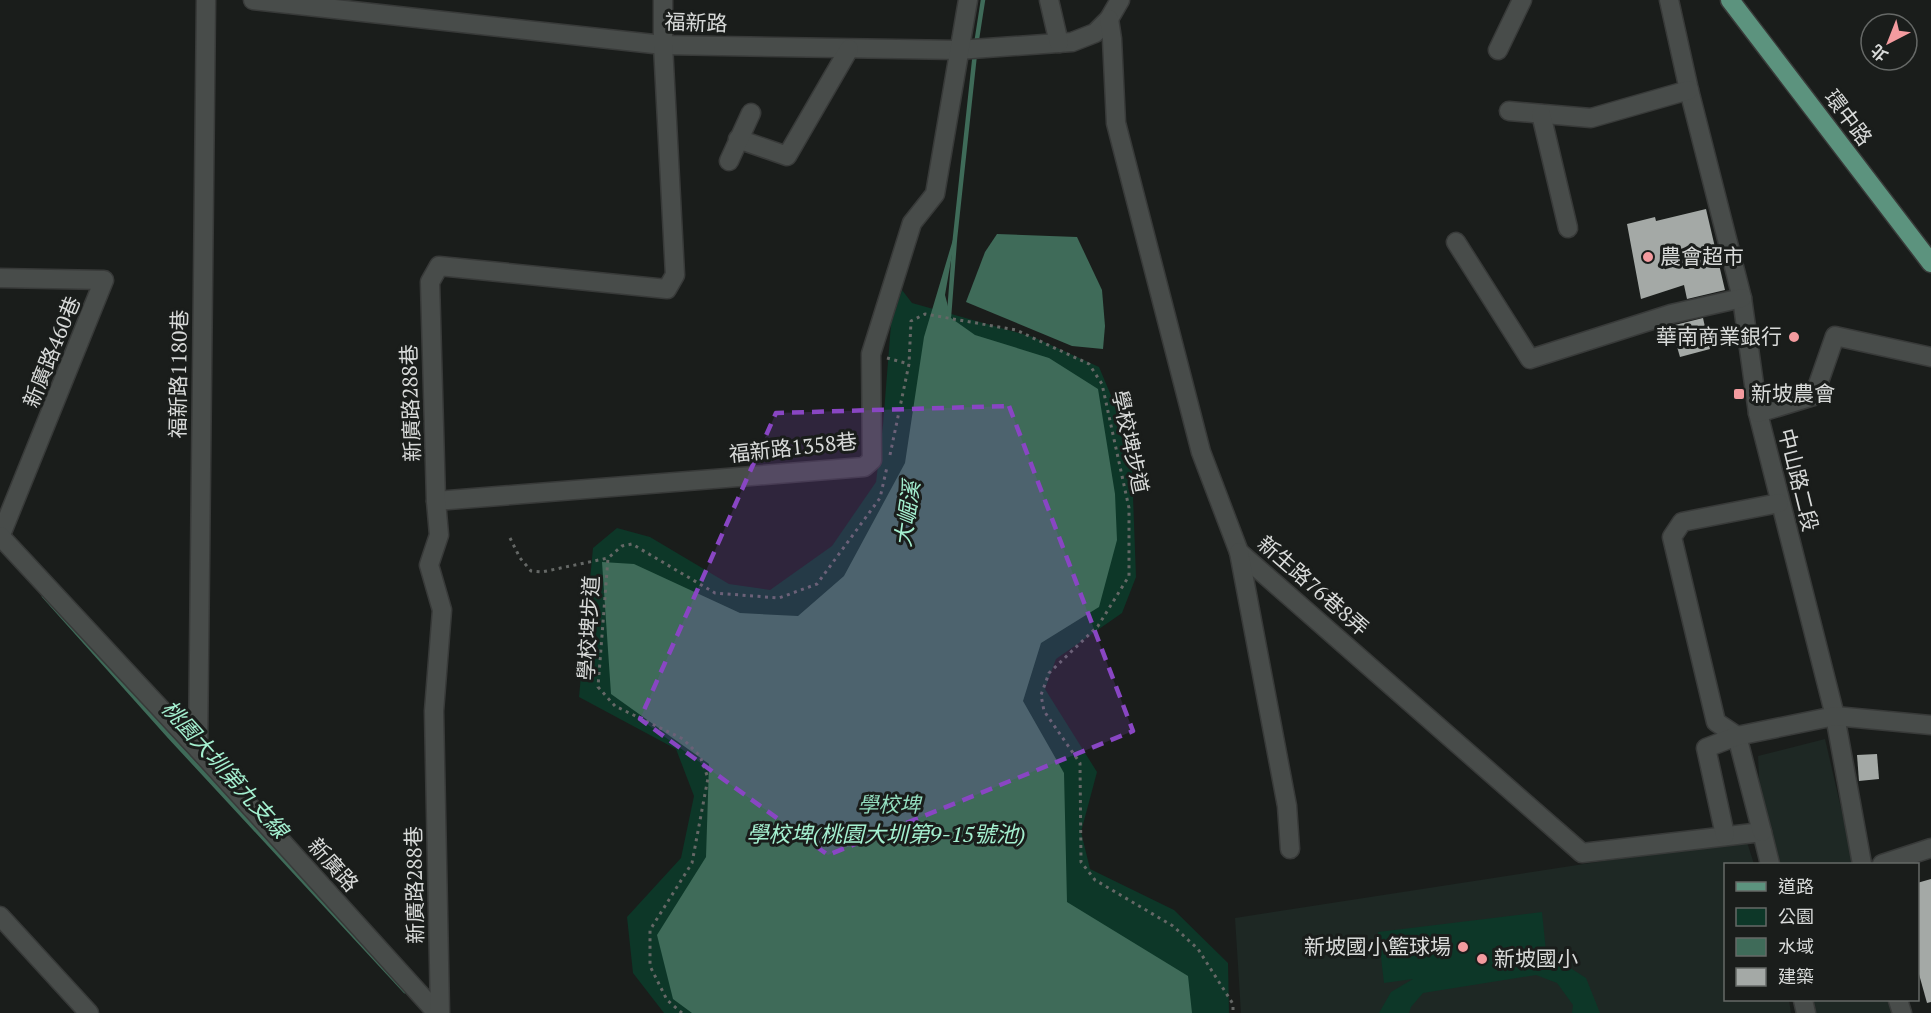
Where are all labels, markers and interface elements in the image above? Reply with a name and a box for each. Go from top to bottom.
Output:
street label: 福新路 [664,7,728,37]
north arrow [1859,12,1919,72]
text: 北 [1866,40,1892,67]
street label: 環中路 [1819,84,1879,151]
place label: 農會超市 [1660,242,1744,270]
marker: 農會超市 [1641,250,1655,264]
street label: 新廣路460巷 [16,292,86,411]
street label: 福新路1180巷 [163,309,193,439]
place label: 華南商業銀行 [1656,322,1782,350]
marker: 華南商業銀行 [1787,330,1801,344]
street label: 新廣路288巷 [394,344,426,462]
place label: 新坡農會 [1751,379,1835,407]
marker: 新坡農會 [1732,387,1746,401]
street label: 學校埤步道 [1106,388,1156,496]
street label: 中山路二段 [1773,425,1825,534]
street label: 福新路1358巷 [727,426,858,468]
water label: 大崛溪 [888,476,926,549]
street label: 新生路76巷8弄 [1252,529,1375,641]
street label: 學校埤步道 [571,575,605,681]
water label: 桃園大圳第九支線 [156,694,297,846]
park label: 學校埤 [858,790,923,818]
water label: 學校埤(桃園大圳第9-15號池) [746,819,1026,848]
street label: 新廣路288巷 [399,826,429,944]
street label: 新廣路 [302,832,365,897]
legend [1724,863,1919,1001]
text: 道路 [1778,874,1814,898]
text: 公園 [1778,904,1814,928]
place label: 新坡國小籃球場 [1304,932,1451,960]
text: 水域 [1778,934,1814,958]
marker: 新坡國小籃球場 [1456,940,1470,954]
place label: 新坡國小 [1494,944,1578,972]
marker: 新坡國小 [1475,952,1489,966]
text: 建築 [1778,964,1814,988]

